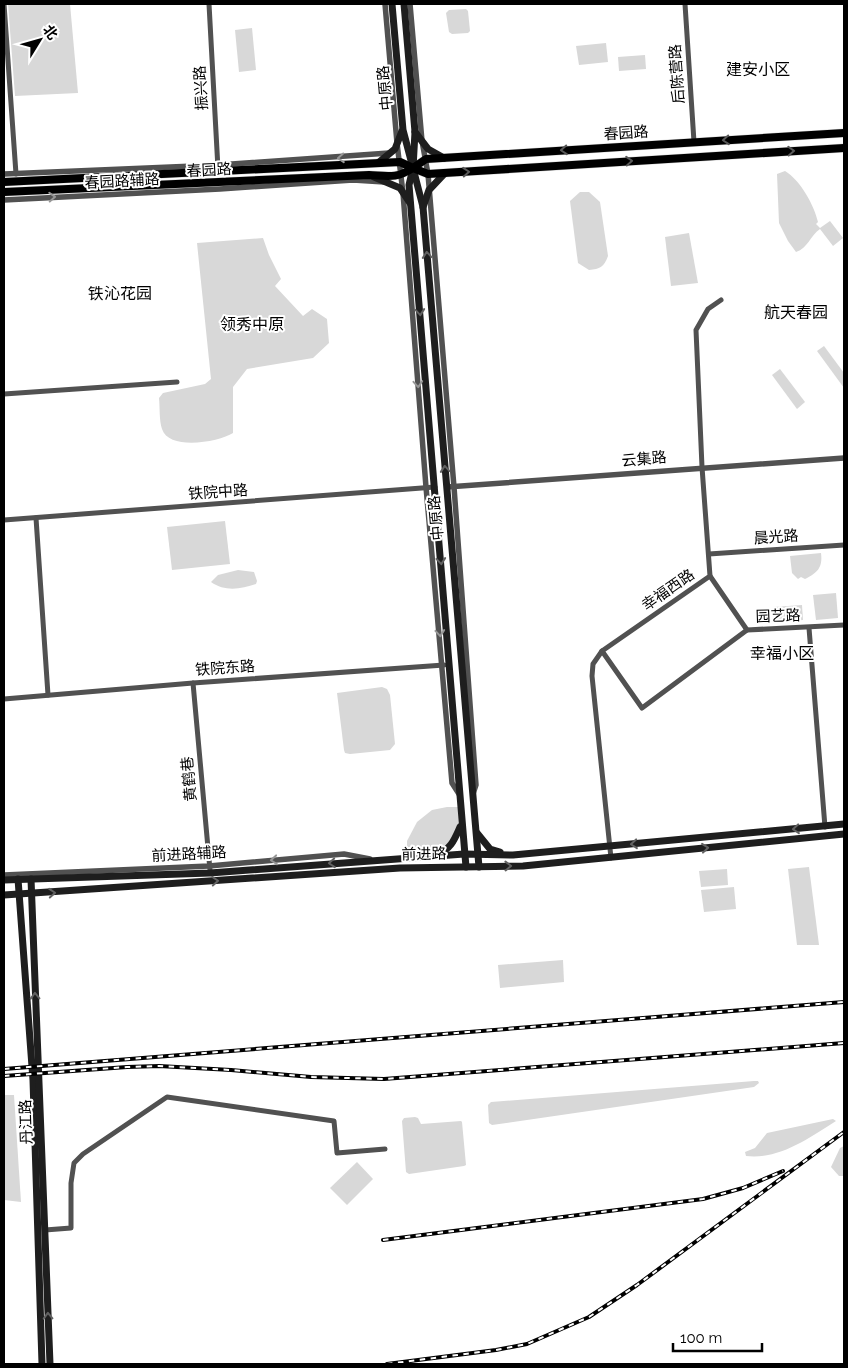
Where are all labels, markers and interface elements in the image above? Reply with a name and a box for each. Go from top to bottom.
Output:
north arrow [15,15,65,65]
text: 北 [40,22,61,43]
street label: 后陈营路 [666,43,688,105]
district label: 建安小区 [726,60,790,79]
street label: 振兴路 [191,65,211,111]
street label: 中原路 [374,65,396,111]
street label: 春园路 [603,122,649,144]
one-way arrow [721,134,729,145]
one-way arrow [559,145,567,156]
one-way arrow [787,146,795,157]
one-way arrow [337,152,345,163]
one-way arrow [625,156,633,167]
street label: 春园路 [186,160,232,180]
one-way arrow [463,166,471,177]
street label: 春园路辅路 [84,170,160,192]
one-way arrow [49,192,57,203]
one-way arrow [422,251,433,259]
district label: 铁沁花园 [88,284,152,303]
district label: 航天春园 [764,303,828,322]
one-way arrow [414,308,425,316]
district label: 领秀中原 [220,315,284,334]
one-way arrow [412,380,423,388]
street label: 云集路 [621,448,667,470]
one-way arrow [440,465,451,473]
street label: 铁院中路 [187,481,249,503]
street label: 中原路 [425,495,447,541]
street label: 晨光路 [753,526,799,548]
one-way arrow [435,557,446,565]
street label: 幸福西路 [638,565,698,615]
street label: 园艺路 [755,606,801,626]
one-way arrow [434,629,445,637]
district label: 幸福小区 [750,644,814,663]
street label: 铁院东路 [194,657,256,679]
street label: 黄鹤巷 [178,756,200,802]
one-way arrow [791,823,799,834]
one-way arrow [630,838,638,849]
street label: 前进路辅路 [151,843,227,865]
one-way arrow [701,843,709,854]
street label: 前进路 [401,845,447,863]
one-way arrow [270,854,278,865]
one-way arrow [328,858,336,869]
one-way arrow [504,861,512,871]
one-way arrow [211,876,219,887]
one-way arrow [49,887,57,898]
one-way arrow [30,992,40,1000]
street label: 丹江路 [16,1099,36,1145]
one-way arrow [43,1311,54,1319]
scale bar [673,1320,762,1352]
text: 100 m [680,1329,722,1347]

